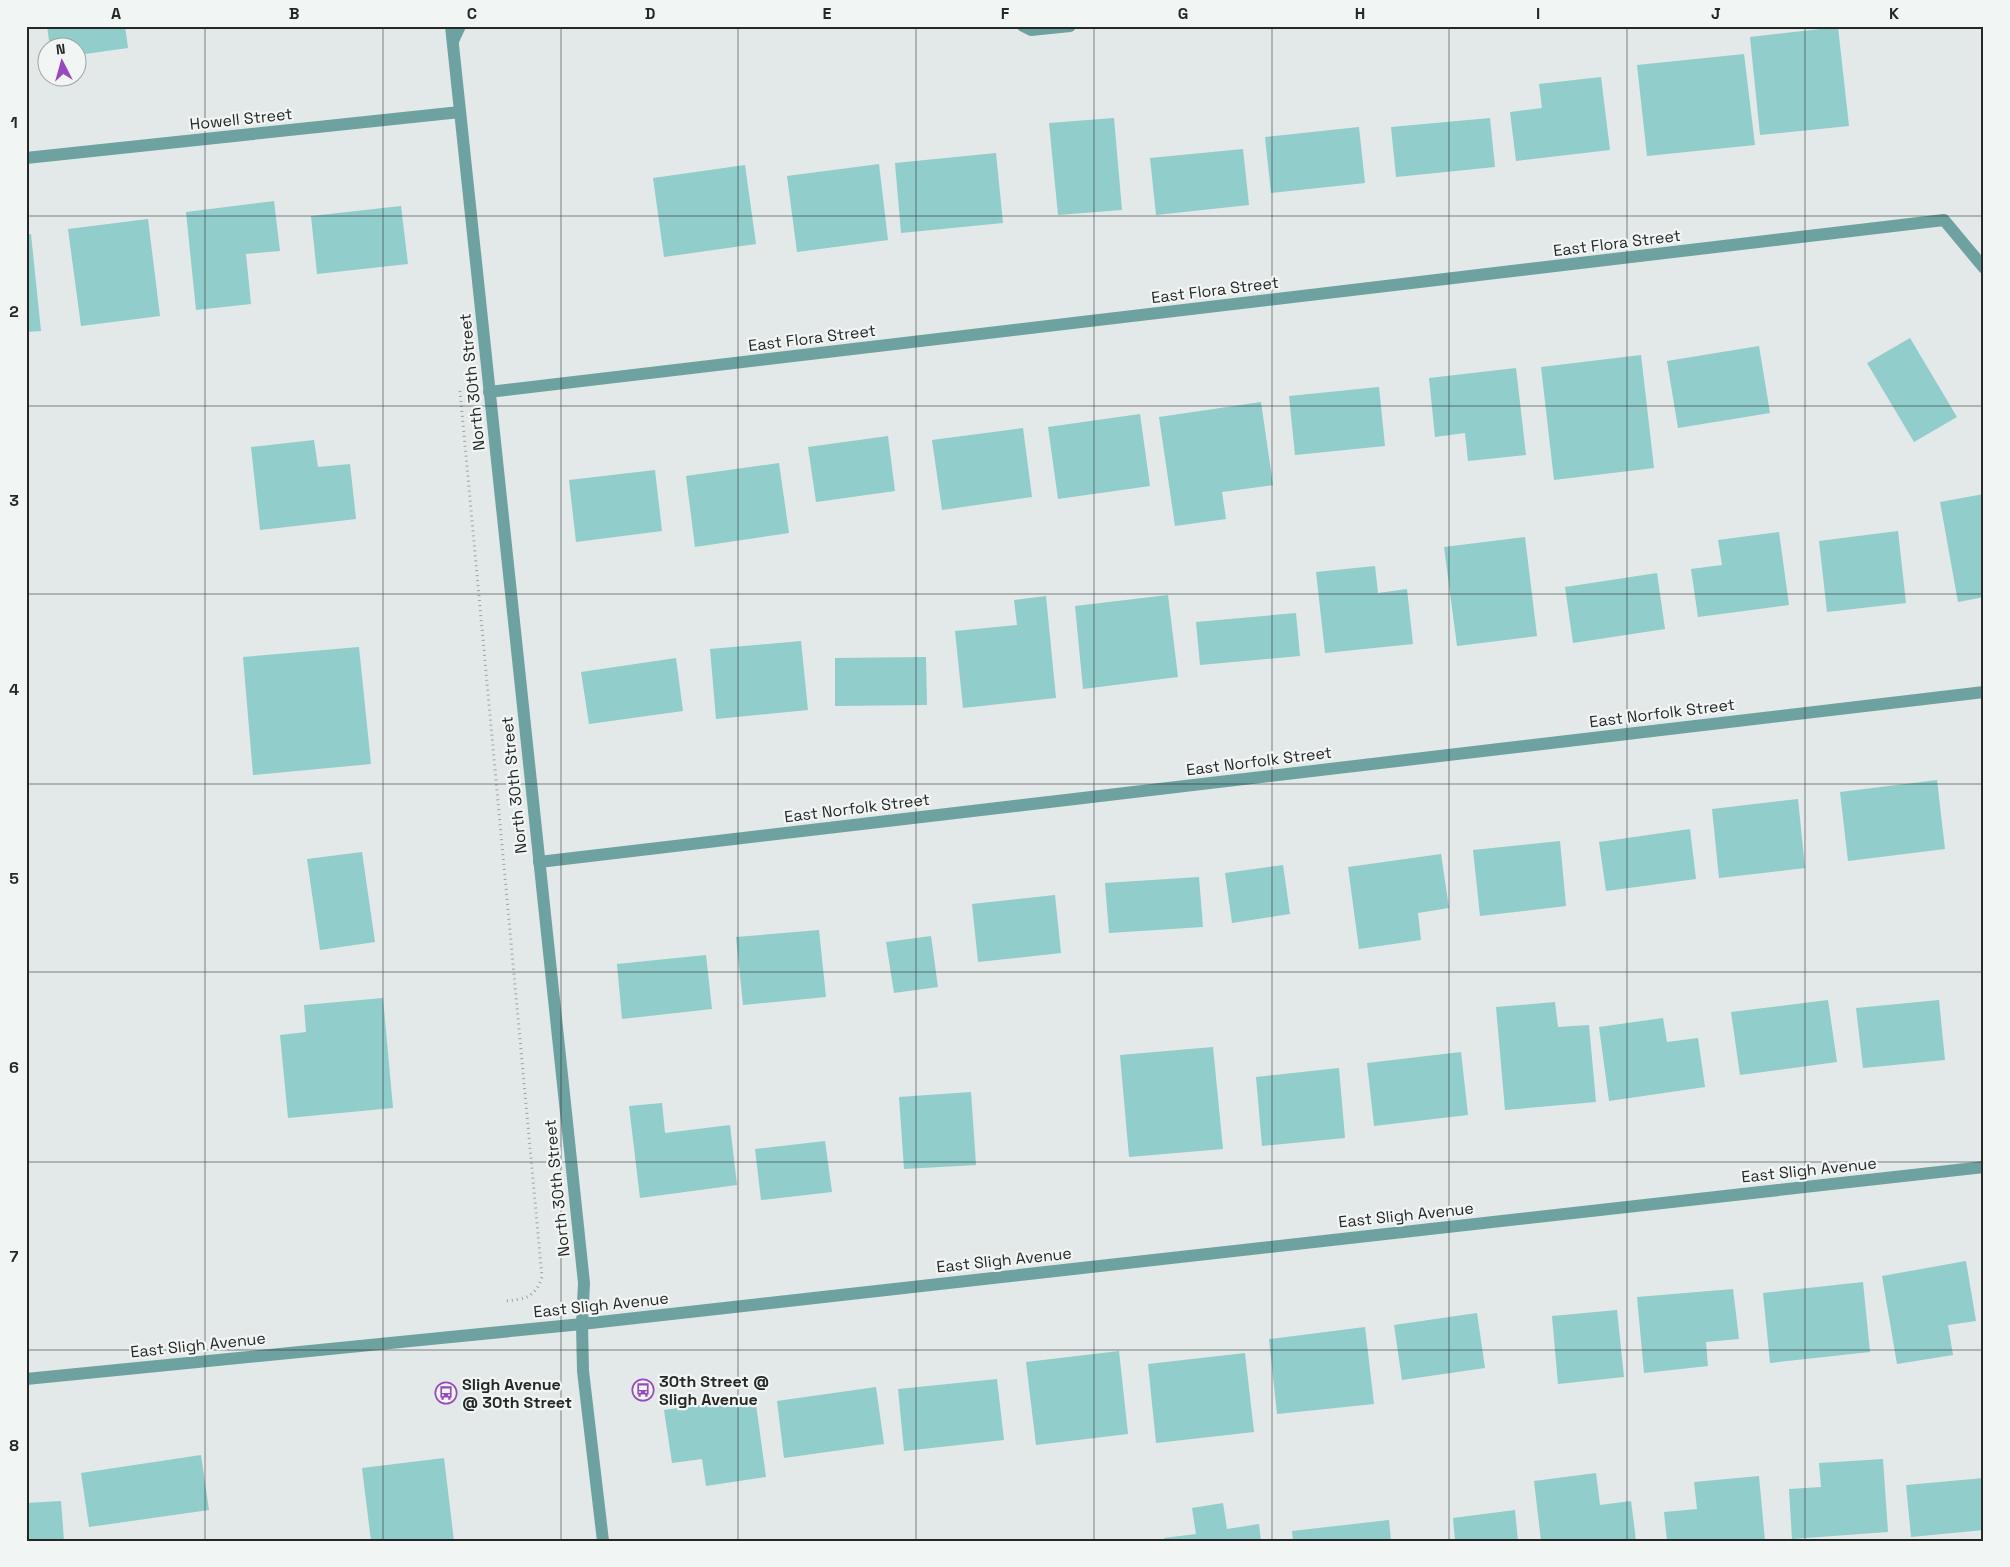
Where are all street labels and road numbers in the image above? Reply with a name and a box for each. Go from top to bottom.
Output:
street label: Howell Street [189,103,293,135]
street label: East Flora Street [1552,225,1682,261]
street label: East Flora Street [1150,272,1280,308]
street label: North 30th Street [454,312,490,452]
street label: East Flora Street [747,320,877,356]
street label: East Norfolk Street [1588,694,1736,732]
street label: North 30th Street [496,715,532,855]
street label: East Norfolk Street [1185,742,1333,780]
street label: East Norfolk Street [783,789,931,827]
street label: North 30th Street [539,1118,575,1258]
street label: East Sligh Avenue [1740,1152,1878,1188]
street label: East Sligh Avenue [1337,1197,1475,1233]
street label: East Sligh Avenue [935,1242,1073,1278]
street label: East Sligh Avenue [532,1287,670,1323]
street label: East Sligh Avenue [129,1327,267,1363]

